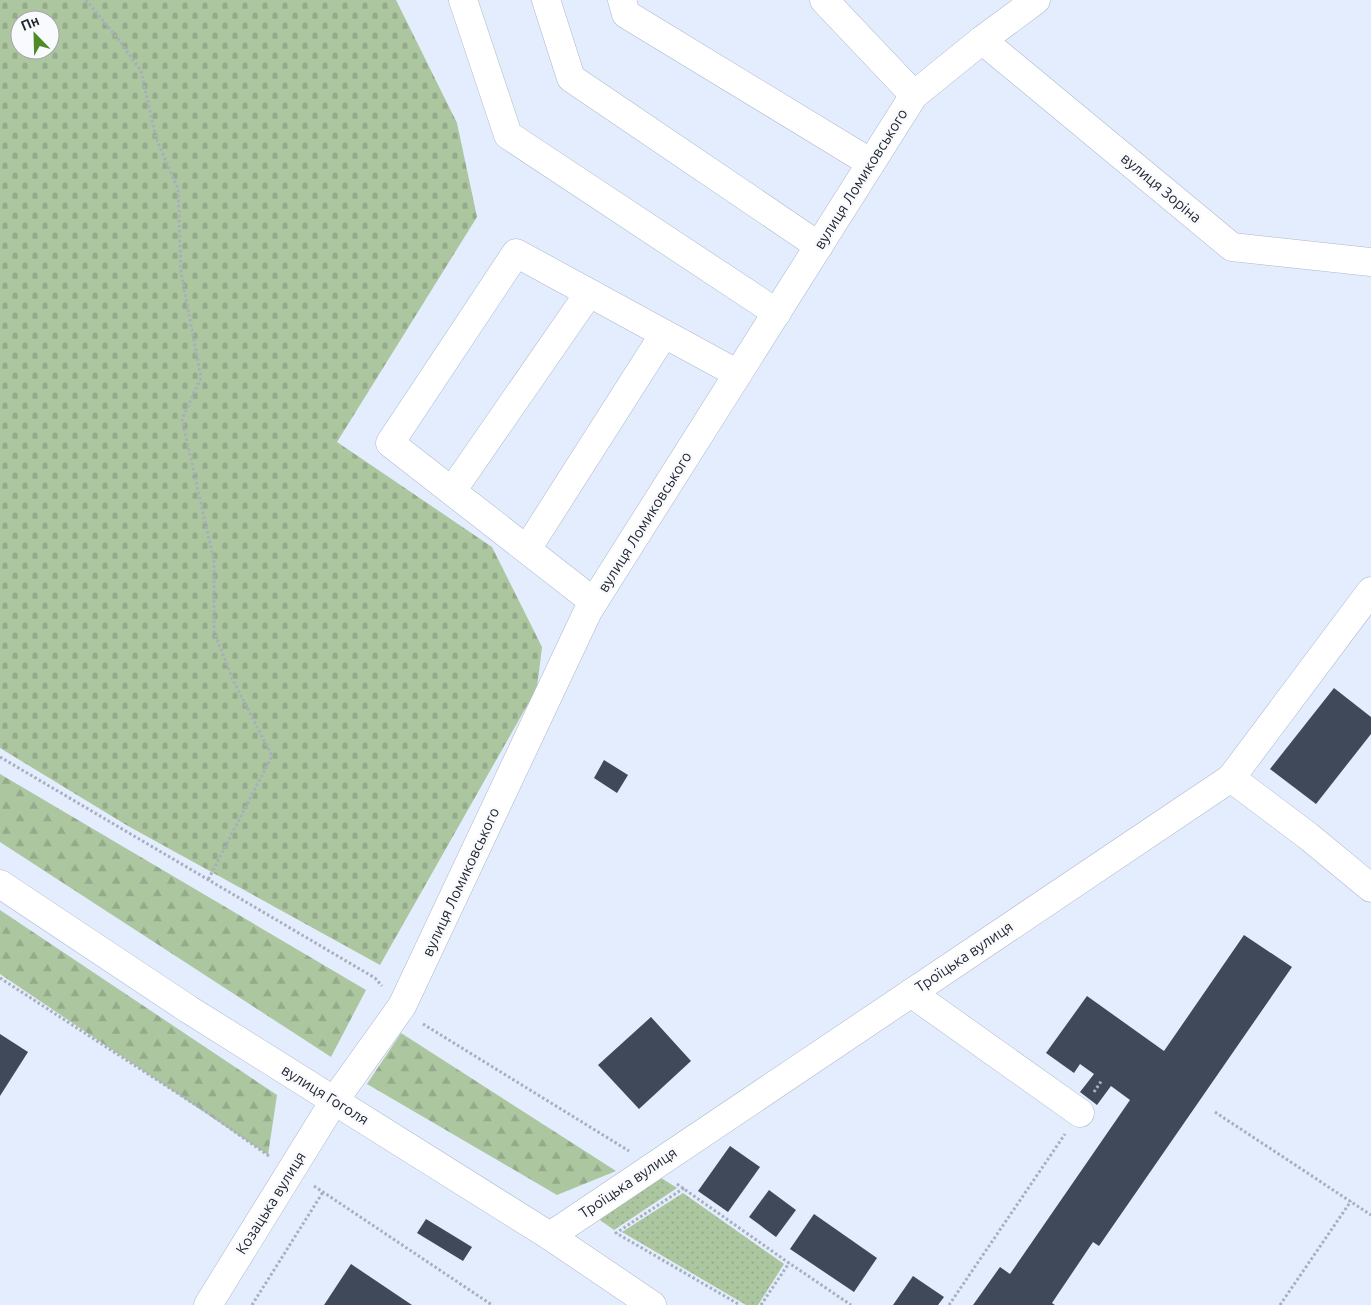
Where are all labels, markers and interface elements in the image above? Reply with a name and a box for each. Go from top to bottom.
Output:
north arrow [10,10,60,60]
text: Пн [18,12,41,34]
street label: вулиця Ломиковського [810,105,911,252]
street label: вулиця Зоріна [1118,149,1205,226]
street label: вулиця Ломиковського [594,448,695,595]
street label: вулиця Ломиковського [419,805,503,959]
street label: Троїцька вулиця [912,918,1016,996]
street label: вулиця Гоголя [279,1061,372,1128]
street label: Троїцька вулиця [576,1144,680,1222]
street label: Козацька вулиця [232,1148,309,1257]

